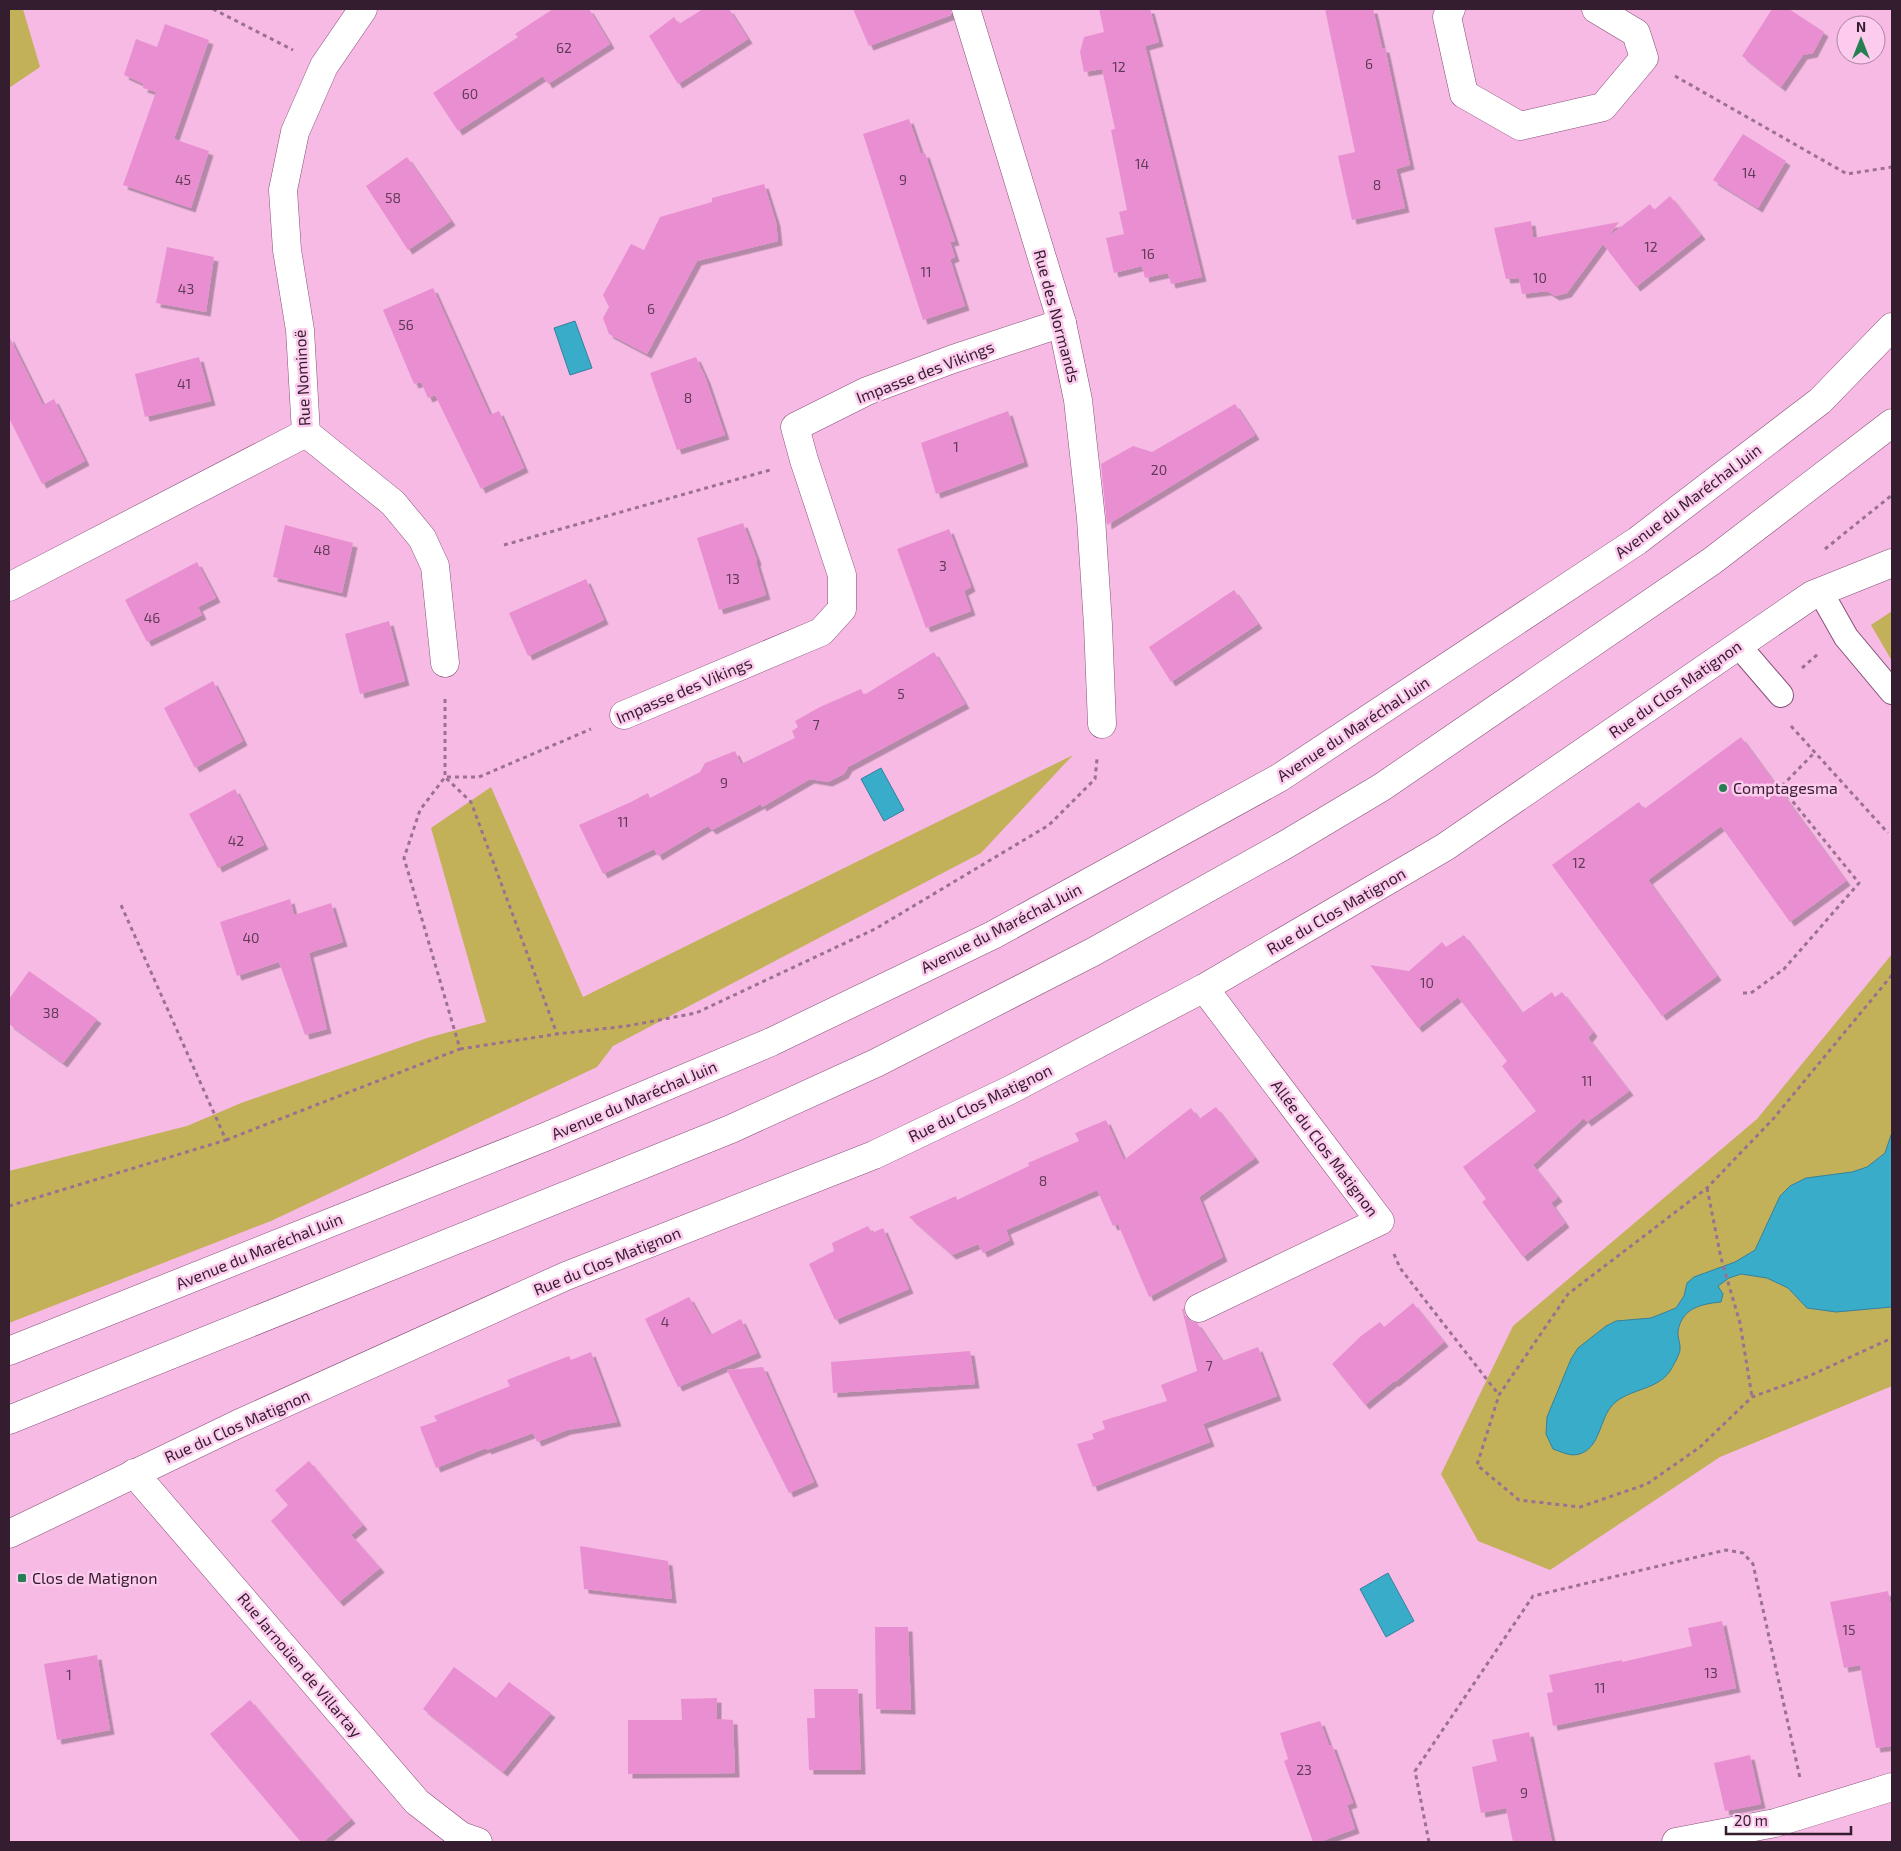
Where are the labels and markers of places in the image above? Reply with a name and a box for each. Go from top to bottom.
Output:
place label: Comptagesma [1733,778,1838,797]
marker: Comptagesma [1717,782,1729,794]
place label: Clos de Matignon [32,1568,157,1587]
marker: Clos de Matignon [16,1572,28,1584]

